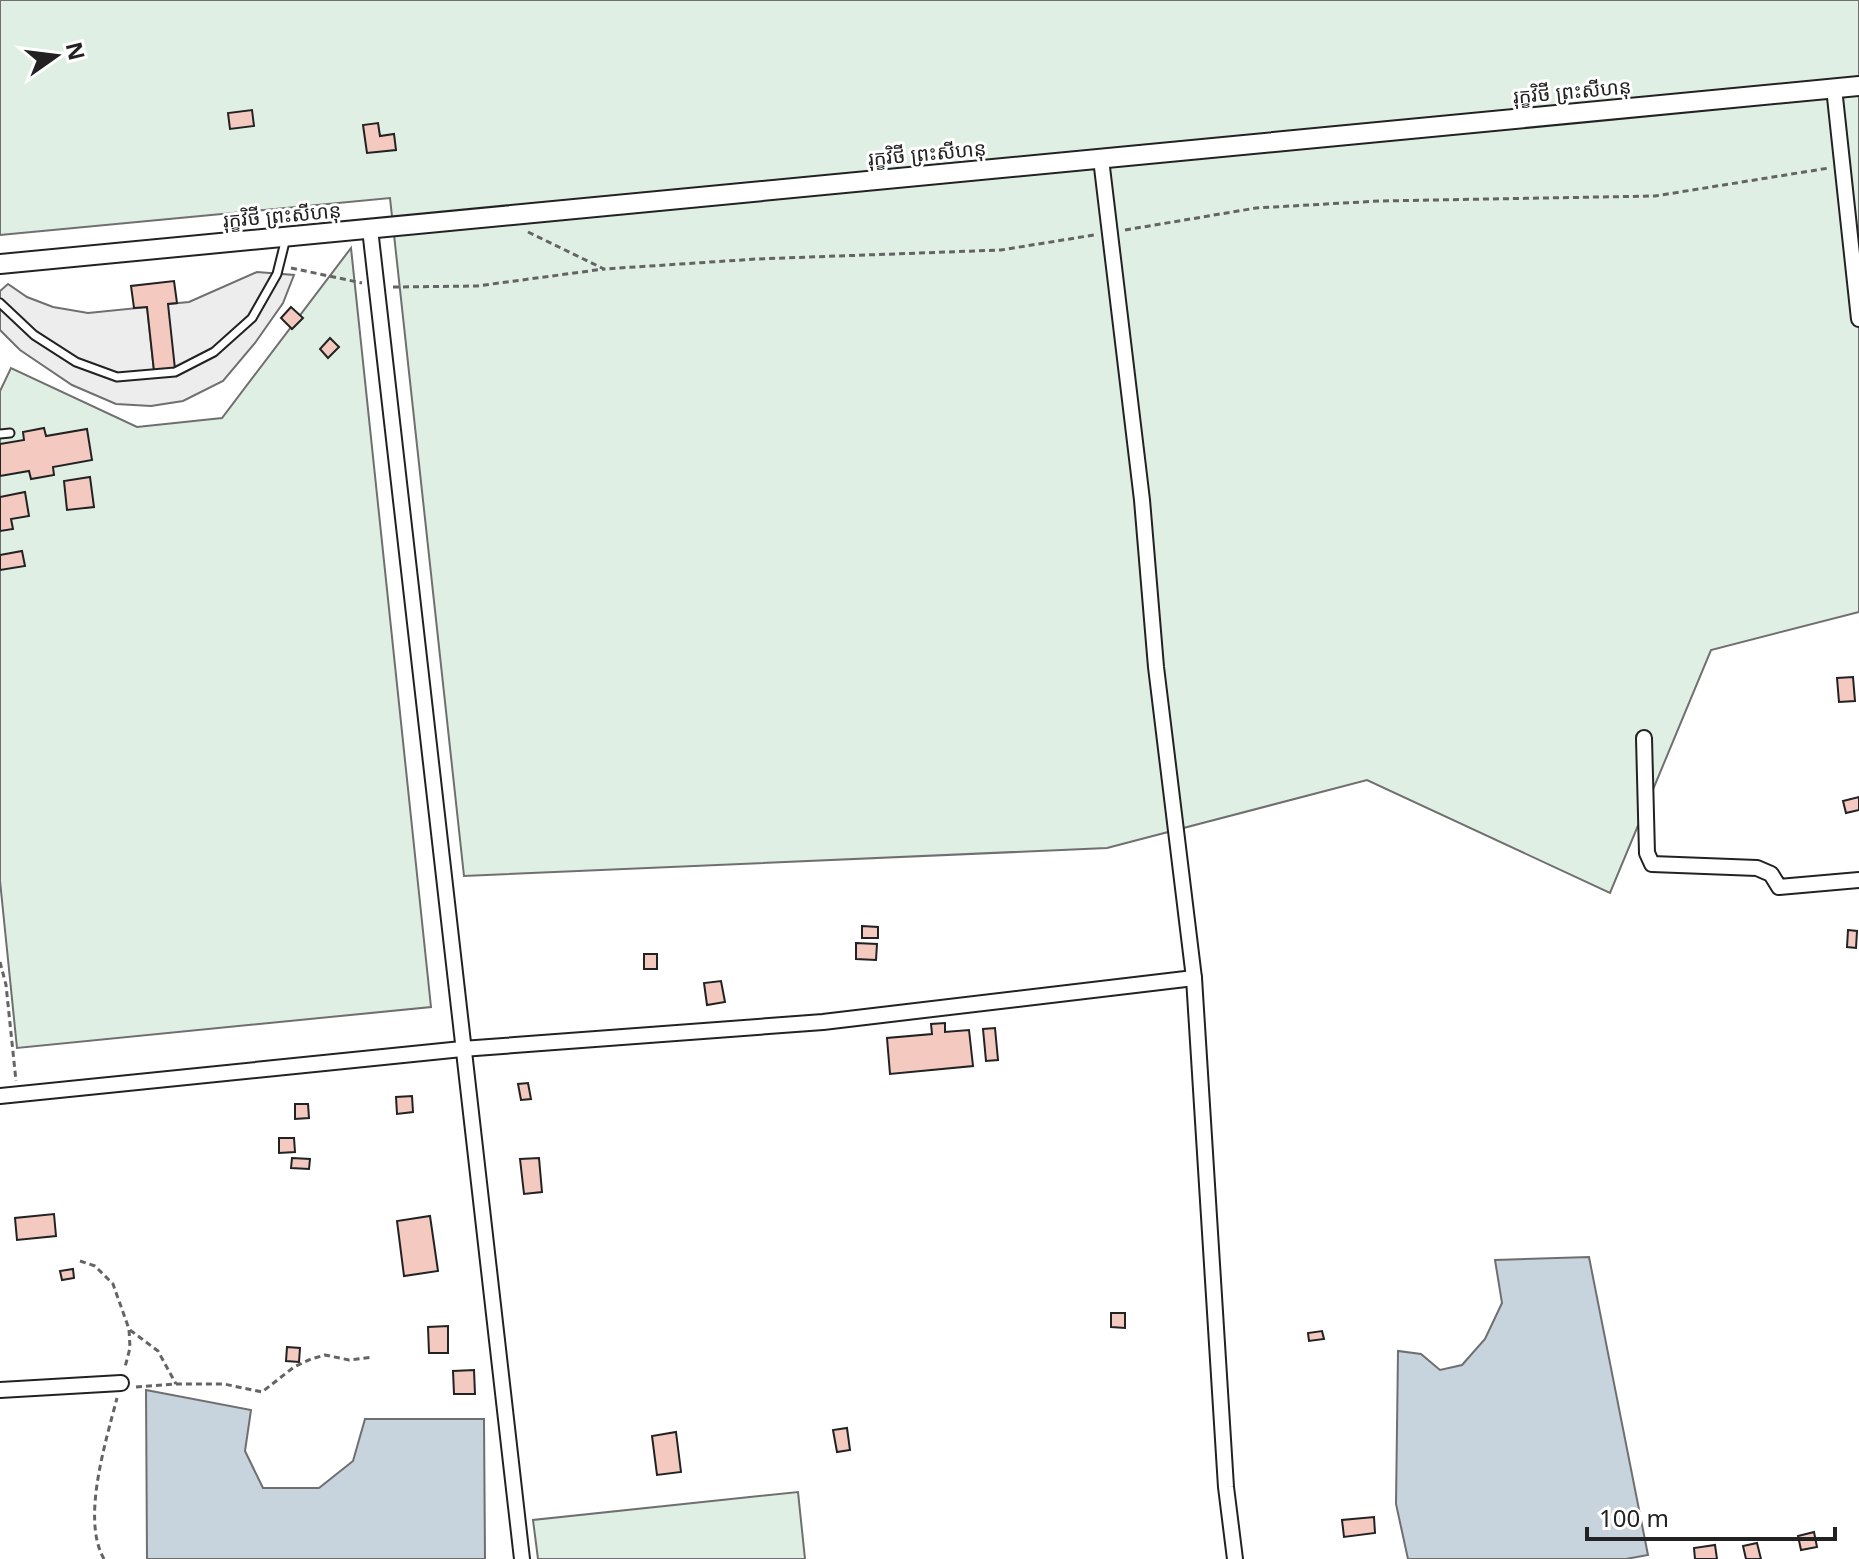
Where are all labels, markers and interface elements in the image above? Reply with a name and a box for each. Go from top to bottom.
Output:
north arrow [16,16,96,96]
text: N [60,39,93,63]
street label: រុក្ខវិថី ព្រះសីហនុ [1512,72,1632,110]
street label: រុក្ខវិថី ព្រះសីហនុ [867,134,987,172]
street label: រុក្ខវិថី ព្រះសីហនុ [222,196,342,234]
scale bar [1587,1491,1835,1541]
text: 100 m [1599,1501,1669,1534]

